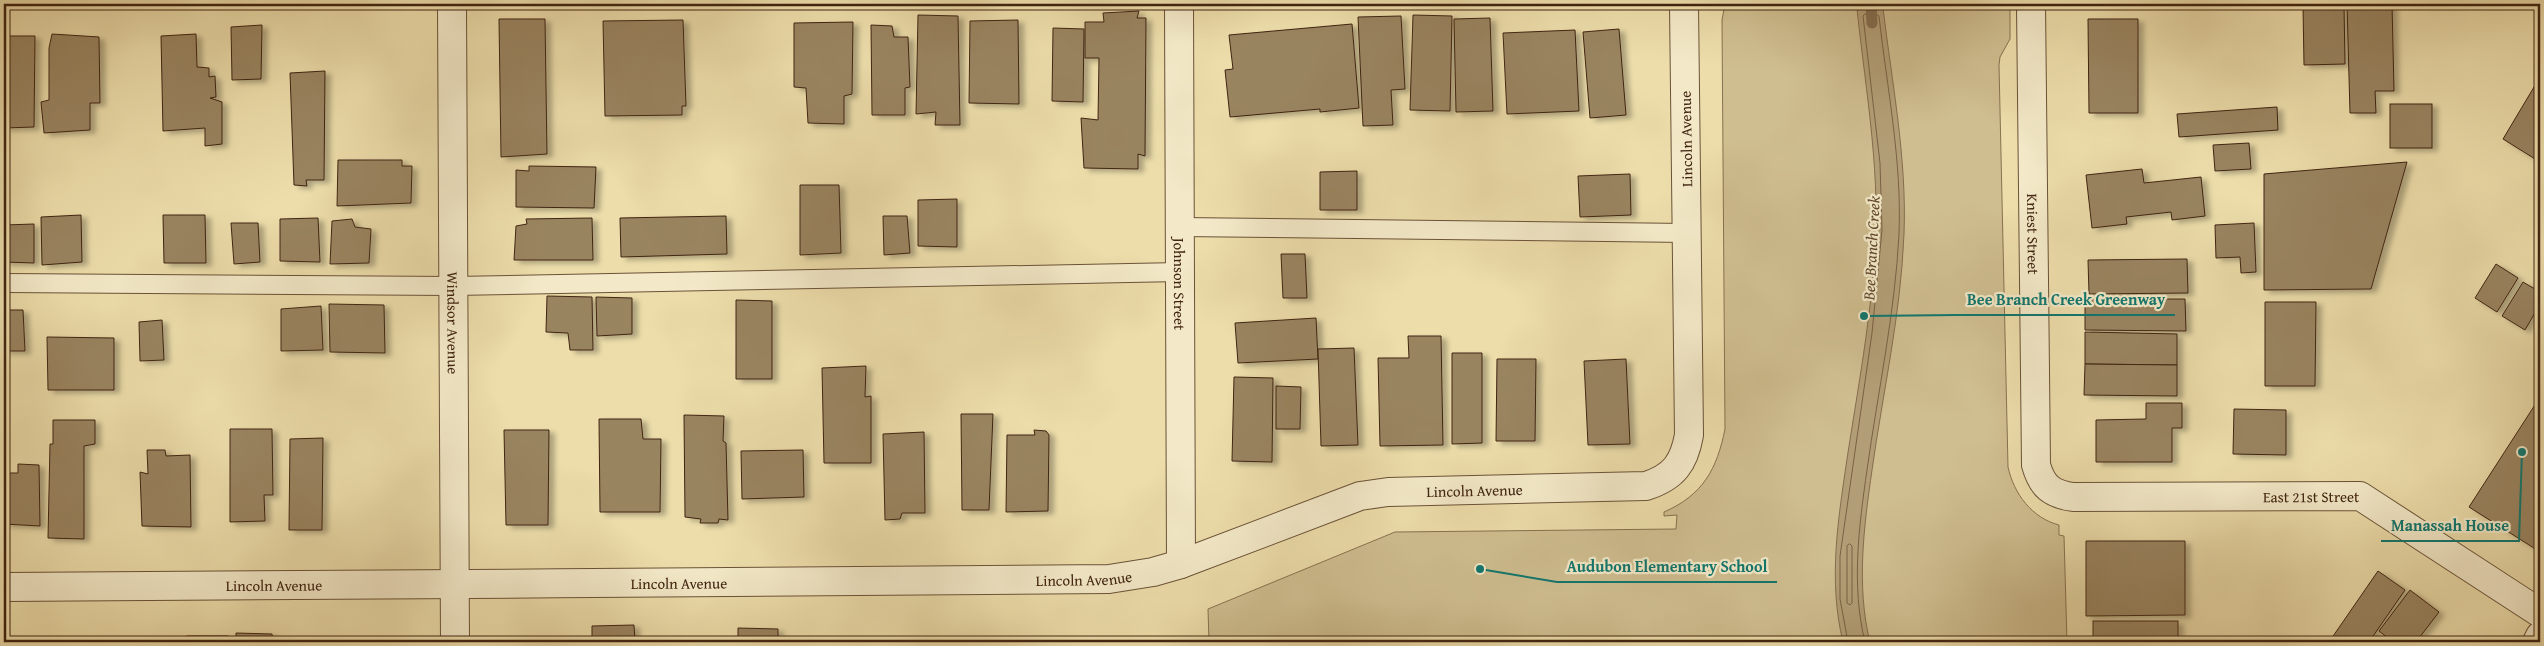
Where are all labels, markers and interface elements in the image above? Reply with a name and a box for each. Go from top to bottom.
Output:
street label: Lincoln Avenue [1675,91,1697,187]
street label: Kniest Street [2023,193,2044,275]
water label: Bee Branch Creek [1856,195,1886,302]
street label: Johnson Street [1169,236,1191,331]
street label: Windsor Avenue [443,272,464,374]
callout: Bee Branch Creek Greenway [1957,284,2175,315]
text: Bee Branch Creek Greenway [1967,287,2166,311]
street label: Lincoln Avenue [1426,478,1523,502]
street label: East 21st Street [2263,486,2360,507]
callout: Manassah House [2381,510,2519,541]
text: Manassah House [2391,513,2509,537]
callout: Audubon Elementary School [1557,551,1777,582]
text: Audubon Elementary School [1567,554,1767,578]
street label: Lincoln Avenue [1036,565,1134,590]
street label: Lincoln Avenue [631,572,727,594]
street label: Lincoln Avenue [226,574,322,596]

